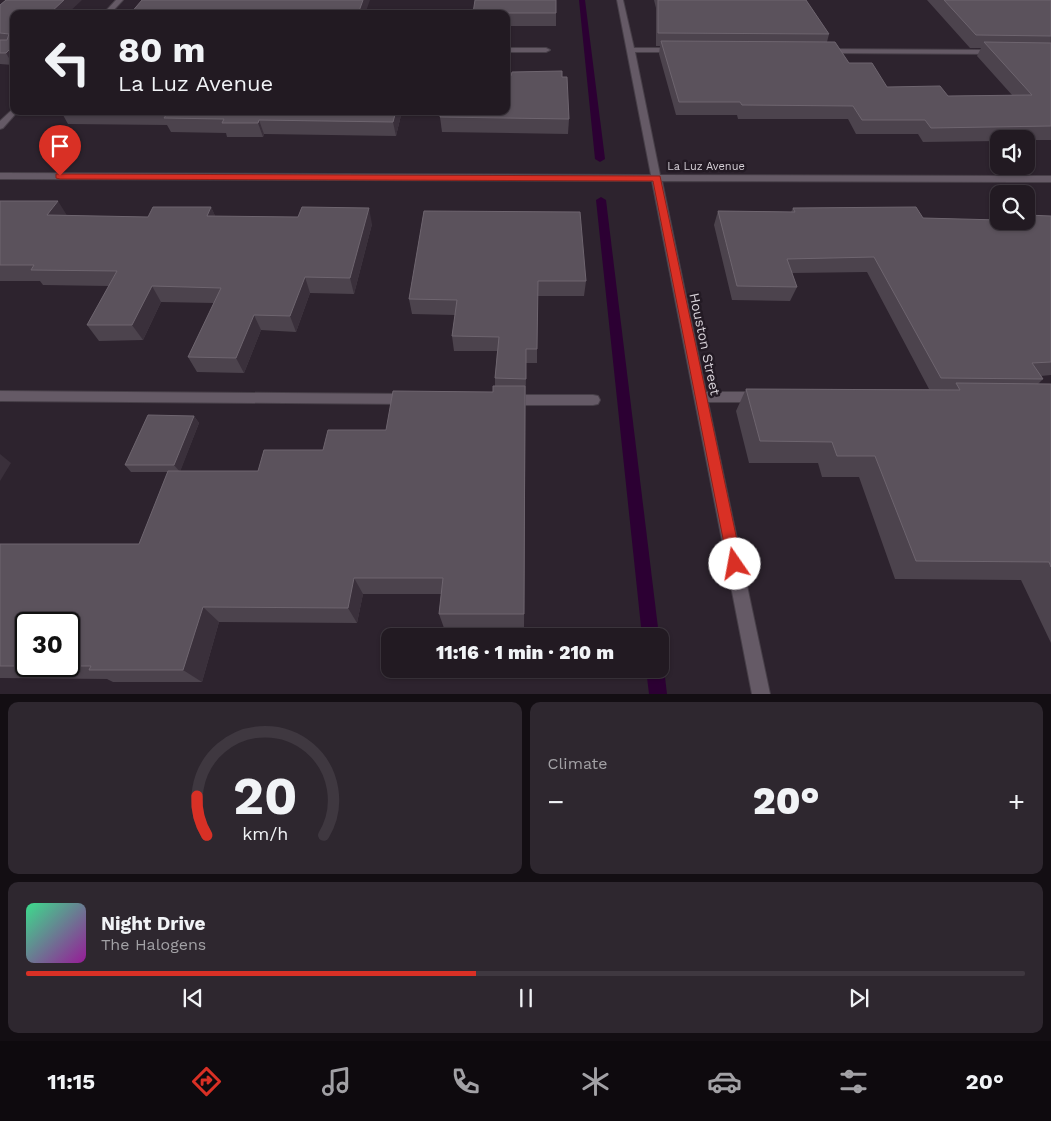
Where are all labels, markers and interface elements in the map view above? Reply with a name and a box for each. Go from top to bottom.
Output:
text: 80 m [118,29,205,71]
icon: left [35,30,100,95]
text: La Luz Avenue [118,71,273,96]
pin [39,125,81,176]
map controls [990,130,1035,230]
button: sound [990,130,1035,175]
icon: arrive [46,132,74,160]
street label: La Luz Avenue [667,160,745,173]
button: search [990,185,1035,230]
street label: Houston Street [686,291,724,397]
position arrow [708,537,760,589]
speed limit sign: 30 [15,612,80,677]
text: 11:16 · 1 min · 210 m [436,641,614,664]
text: Climate [548,754,608,773]
text: 20 [233,766,297,827]
text: 20° [753,779,820,823]
text: − [548,785,564,818]
text: + [1008,785,1025,818]
text: km/h [242,823,288,844]
text: Night Drive [101,912,206,935]
text: The Halogens [101,935,206,954]
icon: previous [179,984,207,1012]
icon: pause [512,984,540,1012]
icon: next [845,984,873,1012]
icon: directions [189,1064,224,1099]
icon: music [319,1064,354,1099]
icon: phone [448,1064,483,1099]
icon: climate [578,1064,613,1099]
icon: car [707,1064,742,1099]
icon: filters [836,1064,871,1099]
text: 11:15 [47,1069,95,1094]
text: 20° [966,1069,1004,1094]

